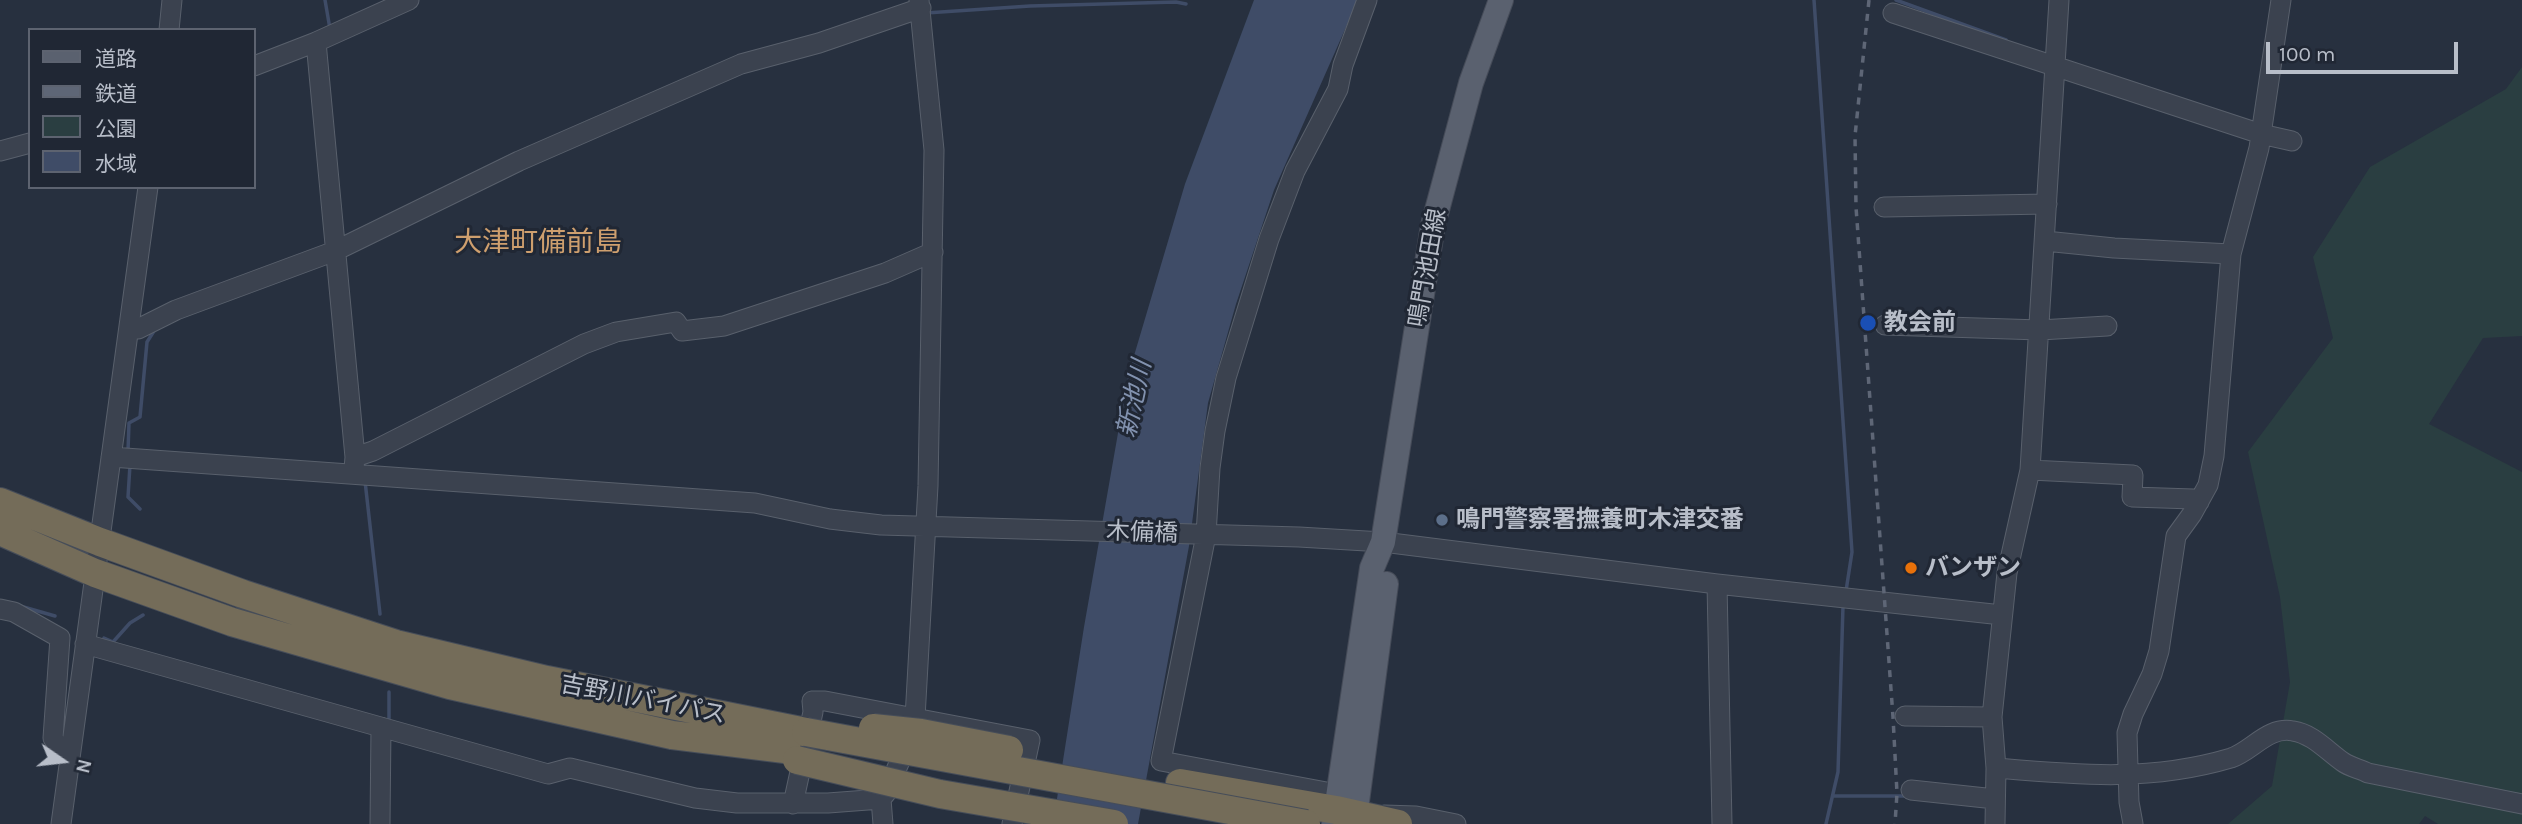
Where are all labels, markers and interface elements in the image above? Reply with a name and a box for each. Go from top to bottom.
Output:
legend [28,28,256,189]
scale bar [2270,28,2462,72]
text: 100 m [2279,42,2336,66]
text: 道路 [95,47,137,71]
text: 鉄道 [95,82,137,106]
text: 公園 [95,117,137,141]
text: 水域 [95,152,137,176]
street label: 鳴門池田線 [1403,206,1453,330]
district label: 大津町備前島 [454,226,622,260]
place label: 教会前 [1884,309,1956,337]
marker: 教会前 [1858,313,1878,333]
water label: 新池川 [1112,358,1158,440]
place label: 鳴門警察署撫養町木津交番 [1456,506,1744,534]
marker: 鳴門警察署撫養町木津交番 [1434,512,1450,528]
street label: 木備橋 [1106,517,1178,549]
place label: バンザン [1925,554,2021,582]
marker: バンザン [1903,560,1919,576]
street label: 吉野川バイパス [558,670,728,730]
north arrow [28,726,98,796]
text: N [71,757,96,775]

